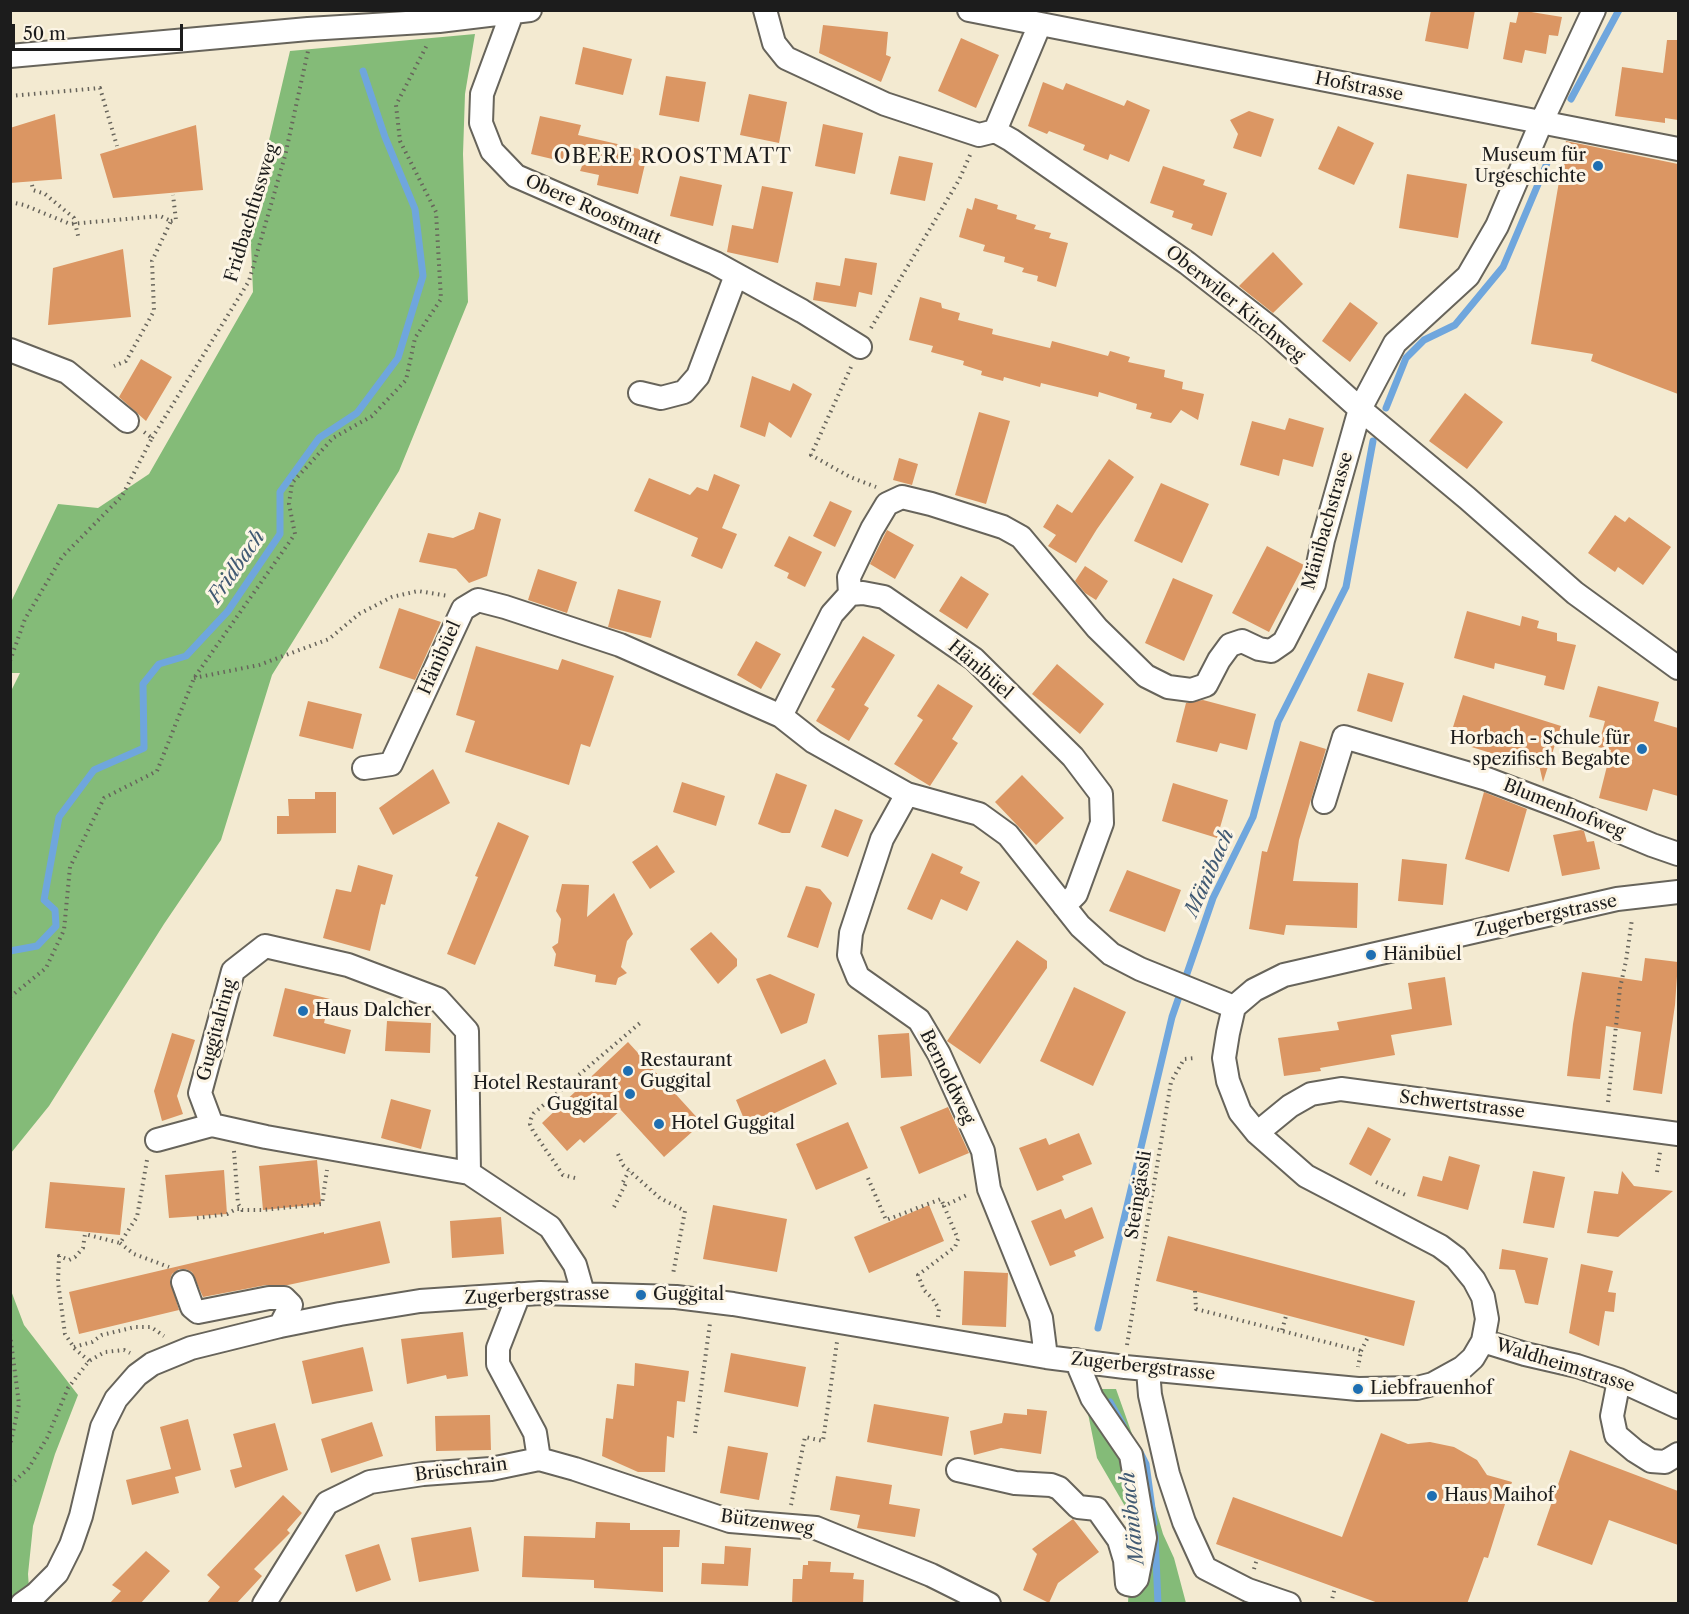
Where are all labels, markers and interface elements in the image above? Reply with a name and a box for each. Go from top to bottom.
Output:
scale bar [15,12,186,50]
text: 50 m [23,23,66,45]
street label: Hofstrasse [1313,68,1405,106]
street label: Fridbachfussweg [221,141,283,285]
district label: OBERE ROOSTMATT [554,145,792,169]
place label: Museum für Urgeschichte [1474,145,1586,188]
marker: Museum für Urgeschichte [1591,159,1605,173]
street label: Obere Roostmatt [522,170,664,250]
street label: Oberwiler Kirchweg [1161,241,1309,367]
street label: Mänibachstrasse [1298,450,1358,592]
water label: Fridbach [203,526,271,608]
street label: Hänibüel [414,618,466,698]
street label: Hänibüel [943,636,1017,704]
place label: Horbach - Schule für spezifisch Begabte [1450,728,1630,771]
marker: Horbach - Schule für spezifisch Begabte [1635,742,1649,756]
street label: Blumenhofweg [1500,775,1628,843]
water label: Mänibach [1180,826,1240,920]
street label: Zugerbergstrasse [1473,890,1619,942]
place label: Hänibüel [1383,944,1462,966]
marker: Hänibüel [1364,948,1378,962]
street label: Guggitalring [193,976,241,1084]
place label: Haus Dalcher [315,1000,431,1022]
marker: Haus Dalcher [296,1004,310,1018]
street label: Bernoldweg [915,1026,979,1128]
place label: Restaurant Guggital [640,1050,732,1092]
marker: Restaurant Guggital [621,1064,635,1078]
place label: Hotel Restaurant Guggital [473,1073,618,1116]
marker: Hotel Restaurant Guggital [623,1087,637,1101]
street label: Schwertstrasse [1398,1087,1526,1123]
place label: Hotel Guggital [671,1113,795,1135]
marker: Hotel Guggital [652,1117,666,1131]
street label: Steingässli [1121,1149,1157,1241]
street label: Zugerbergstrasse [464,1283,610,1309]
place label: Guggital [653,1284,724,1306]
marker: Guggital [634,1288,648,1302]
street label: Waldheimstrasse [1493,1335,1637,1397]
street label: Zugerbergstrasse [1070,1349,1216,1385]
place label: Liebfrauenhof [1370,1378,1493,1400]
marker: Liebfrauenhof [1351,1382,1365,1396]
street label: Brüschrain [413,1454,509,1486]
water label: Mänibach [1116,1470,1150,1566]
place label: Haus Maihof [1444,1485,1554,1507]
marker: Haus Maihof [1425,1489,1439,1503]
street label: Bützenweg [719,1506,815,1540]

